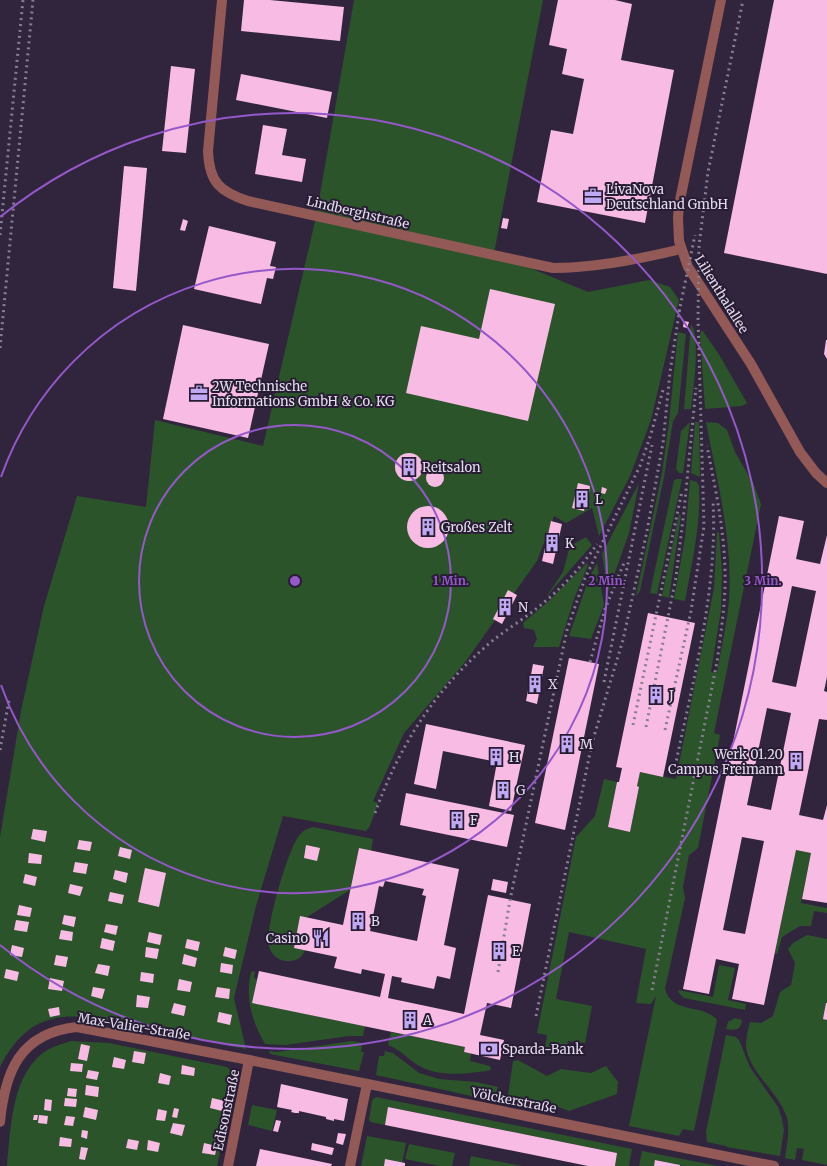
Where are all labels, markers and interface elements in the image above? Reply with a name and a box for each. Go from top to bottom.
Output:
place label: LivaNova Deutschland GmbH [606,181,728,213]
office icon: LivaNova Deutschland GmbH [583,186,603,206]
street label: Lindberghstraße [305,192,411,233]
street label: Lilienthalallee [691,252,753,337]
place label: 2W Technische Informations GmbH & Co. KG [212,378,395,410]
office icon: 2W Technische Informations GmbH & Co. KG [189,383,209,403]
building icon: Reitsalon [399,457,419,477]
place label: Reitsalon [422,459,481,476]
building icon: L [572,489,592,509]
place label: L [595,491,603,508]
building icon: Großes Zelt [418,517,438,537]
place label: Großes Zelt [441,519,512,536]
building icon: K [542,533,562,553]
place label: K [565,535,575,552]
text: 1 Min. [433,573,469,588]
text: 2 Min. [588,573,626,588]
text: 3 Min. [744,573,782,588]
centre of rings [288,574,302,588]
building icon: N [495,597,515,617]
place label: N [518,599,528,616]
building icon: X [525,674,545,694]
place label: X [548,676,558,693]
building icon: J [646,685,666,705]
place label: J [668,687,674,704]
building icon: M [557,734,577,754]
place label: M [580,736,593,753]
place label: Werk 01.20 Campus Freimann [668,746,783,778]
building icon: H [486,747,506,767]
place label: H [509,749,519,766]
building icon: Werk 01.20 Campus Freimann [786,751,806,771]
building icon: G [493,780,513,800]
place label: G [516,782,526,799]
building icon: F [447,810,467,830]
place label: F [470,812,478,829]
building icon: B [348,911,368,931]
place label: B [371,913,380,930]
restaurant icon: Casino [311,928,331,948]
place label: Casino [266,930,308,947]
building icon: E [489,941,509,961]
place label: E [512,943,521,960]
street label: Max-Valier-Straße [76,1009,192,1044]
building icon: A [400,1010,420,1030]
place label: A [422,1012,433,1029]
bank icon: Sparda-Bank [479,1039,499,1059]
place label: Sparda-Bank [502,1041,584,1058]
street label: Edisonstraße [210,1068,243,1152]
street label: Völckerstraße [469,1084,558,1117]

